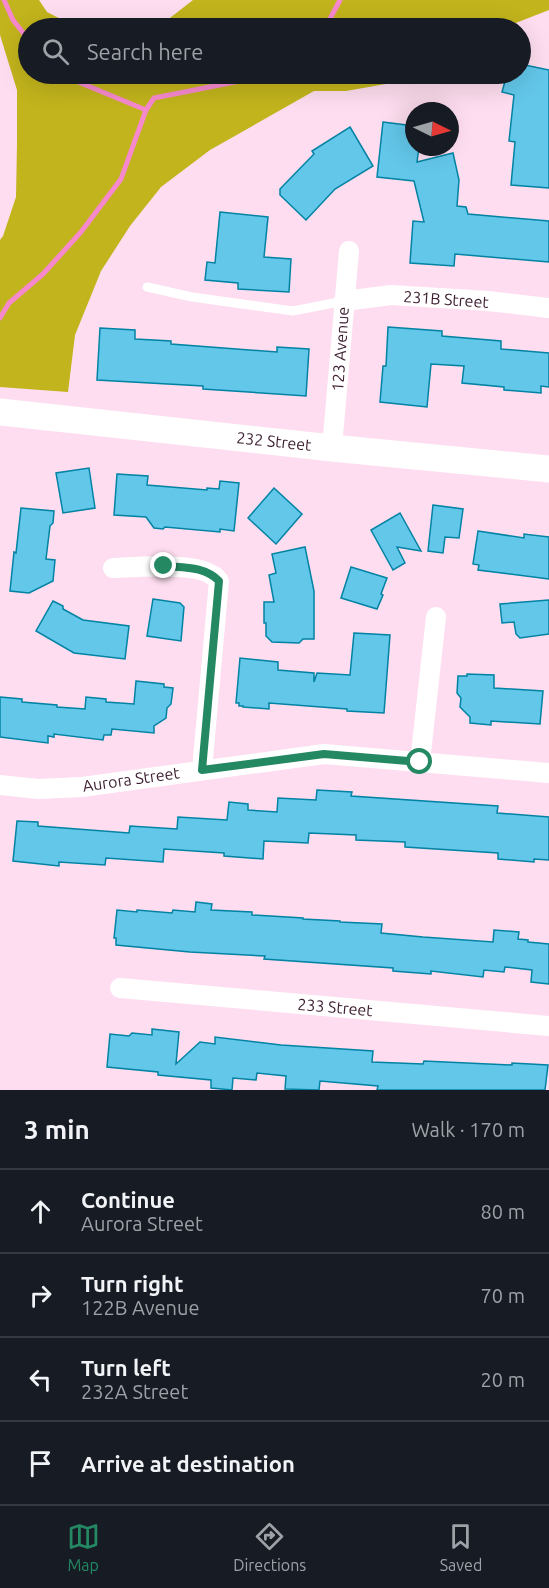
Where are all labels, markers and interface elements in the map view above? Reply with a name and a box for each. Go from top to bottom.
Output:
search box [18,18,531,84]
icon: search [39,35,72,68]
text: Search here [87,39,203,64]
north arrow [405,102,459,156]
street label: 231B Street [403,287,490,311]
street label: 123 Avenue [328,306,352,392]
street label: 232 Street [236,428,313,454]
route end [150,552,176,578]
route start [406,748,432,774]
street label: Aurora Street [81,763,181,795]
street label: 233 Street [297,995,374,1019]
text: 3 min [24,1115,90,1144]
text: Walk · 170 m [412,1118,525,1141]
text: Continue [81,1187,175,1212]
icon: ahead [24,1195,57,1228]
text: 80 m [481,1200,525,1223]
text: Aurora Street [81,1212,203,1235]
text: Turn right [81,1271,183,1296]
icon: right [24,1279,57,1312]
text: 70 m [481,1284,525,1307]
text: 122B Avenue [81,1296,200,1319]
text: Turn left [81,1355,171,1380]
icon: left [24,1363,57,1396]
text: 20 m [481,1368,525,1391]
text: 232A Street [81,1380,188,1403]
icon: arrive [24,1447,57,1480]
text: Arrive at destination [81,1451,295,1476]
tab: Map [67,1520,100,1574]
tab: Directions [233,1520,306,1574]
tab: Saved [440,1520,482,1574]

